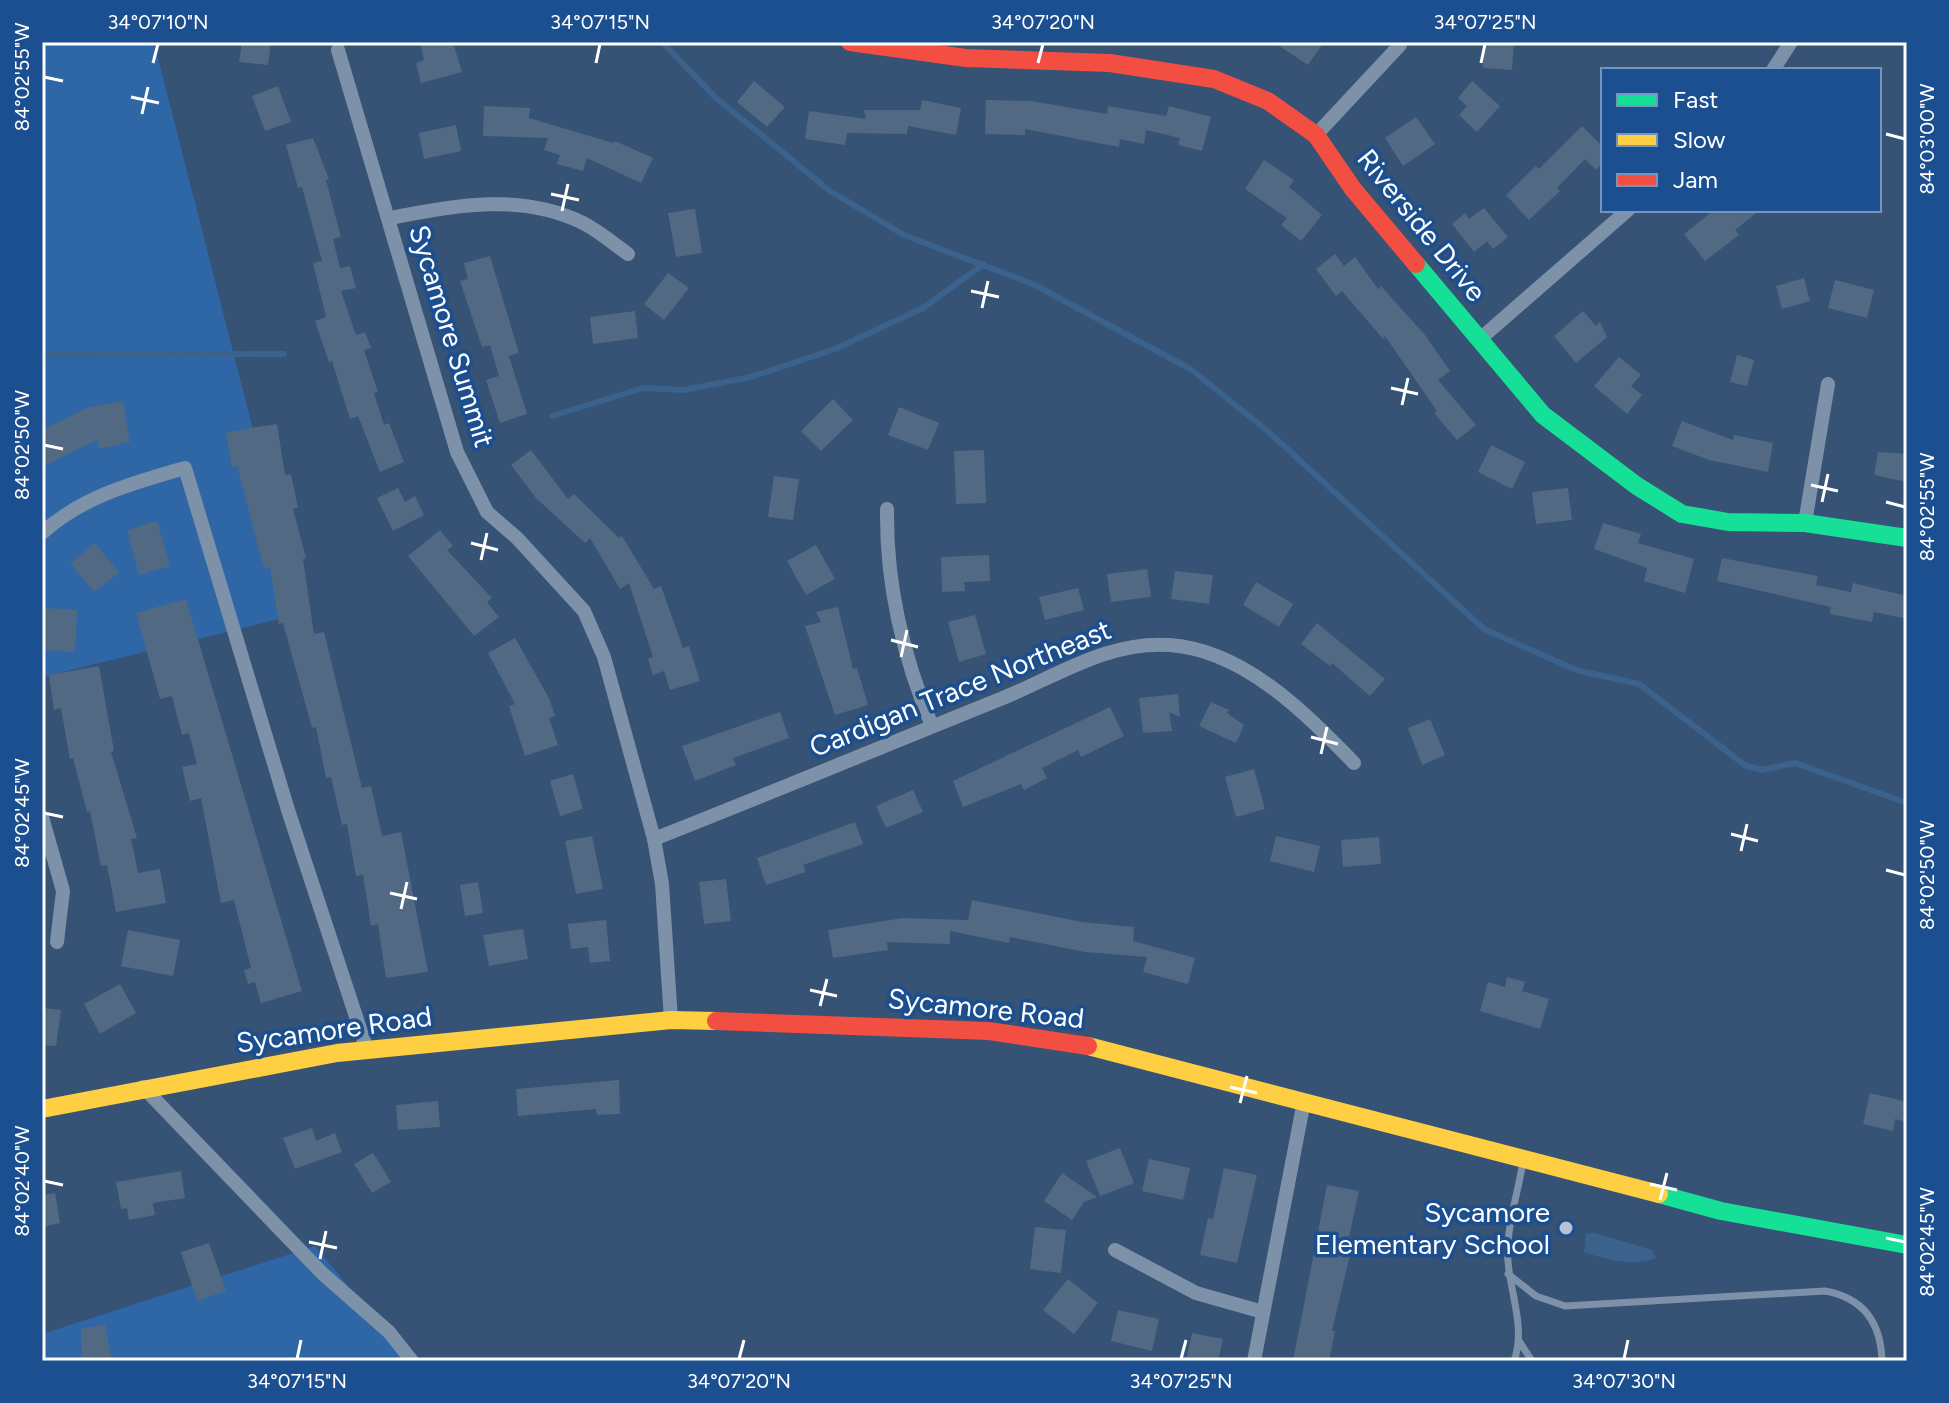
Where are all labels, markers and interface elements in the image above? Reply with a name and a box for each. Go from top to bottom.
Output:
text: 34°07'10"N [107,10,209,34]
text: 34°07'15"N [550,10,650,34]
text: 34°07'20"N [991,10,1095,34]
text: 34°07'25"N [1434,10,1536,34]
text: 84°02'55"W [10,23,34,131]
legend [1601,68,1881,212]
text: 84°03'00"W [1915,83,1939,195]
text: Fast [1673,85,1718,114]
text: Slow [1673,125,1726,154]
street label: Riverside Drive [1350,142,1494,308]
text: Jam [1673,165,1718,194]
street label: Sycamore Summit [402,221,502,451]
text: 84°02'50"W [10,390,34,500]
text: 84°02'55"W [1915,453,1939,561]
street label: Cardigan Trace Northeast [804,612,1116,764]
text: 84°02'45"W [10,758,34,868]
text: 84°02'50"W [1915,820,1939,930]
street label: Sycamore Road [886,981,1086,1035]
street label: Sycamore Road [234,998,434,1060]
text: 84°02'40"W [10,1126,34,1236]
text: 84°02'45"W [1915,1187,1939,1297]
place label: Sycamore Elementary School [1315,1195,1550,1261]
marker: Sycamore Elementary School [1557,1219,1575,1237]
text: 34°07'15"N [247,1369,347,1393]
text: 34°07'20"N [687,1369,791,1393]
text: 34°07'25"N [1130,1369,1232,1393]
text: 34°07'30"N [1572,1369,1676,1393]

